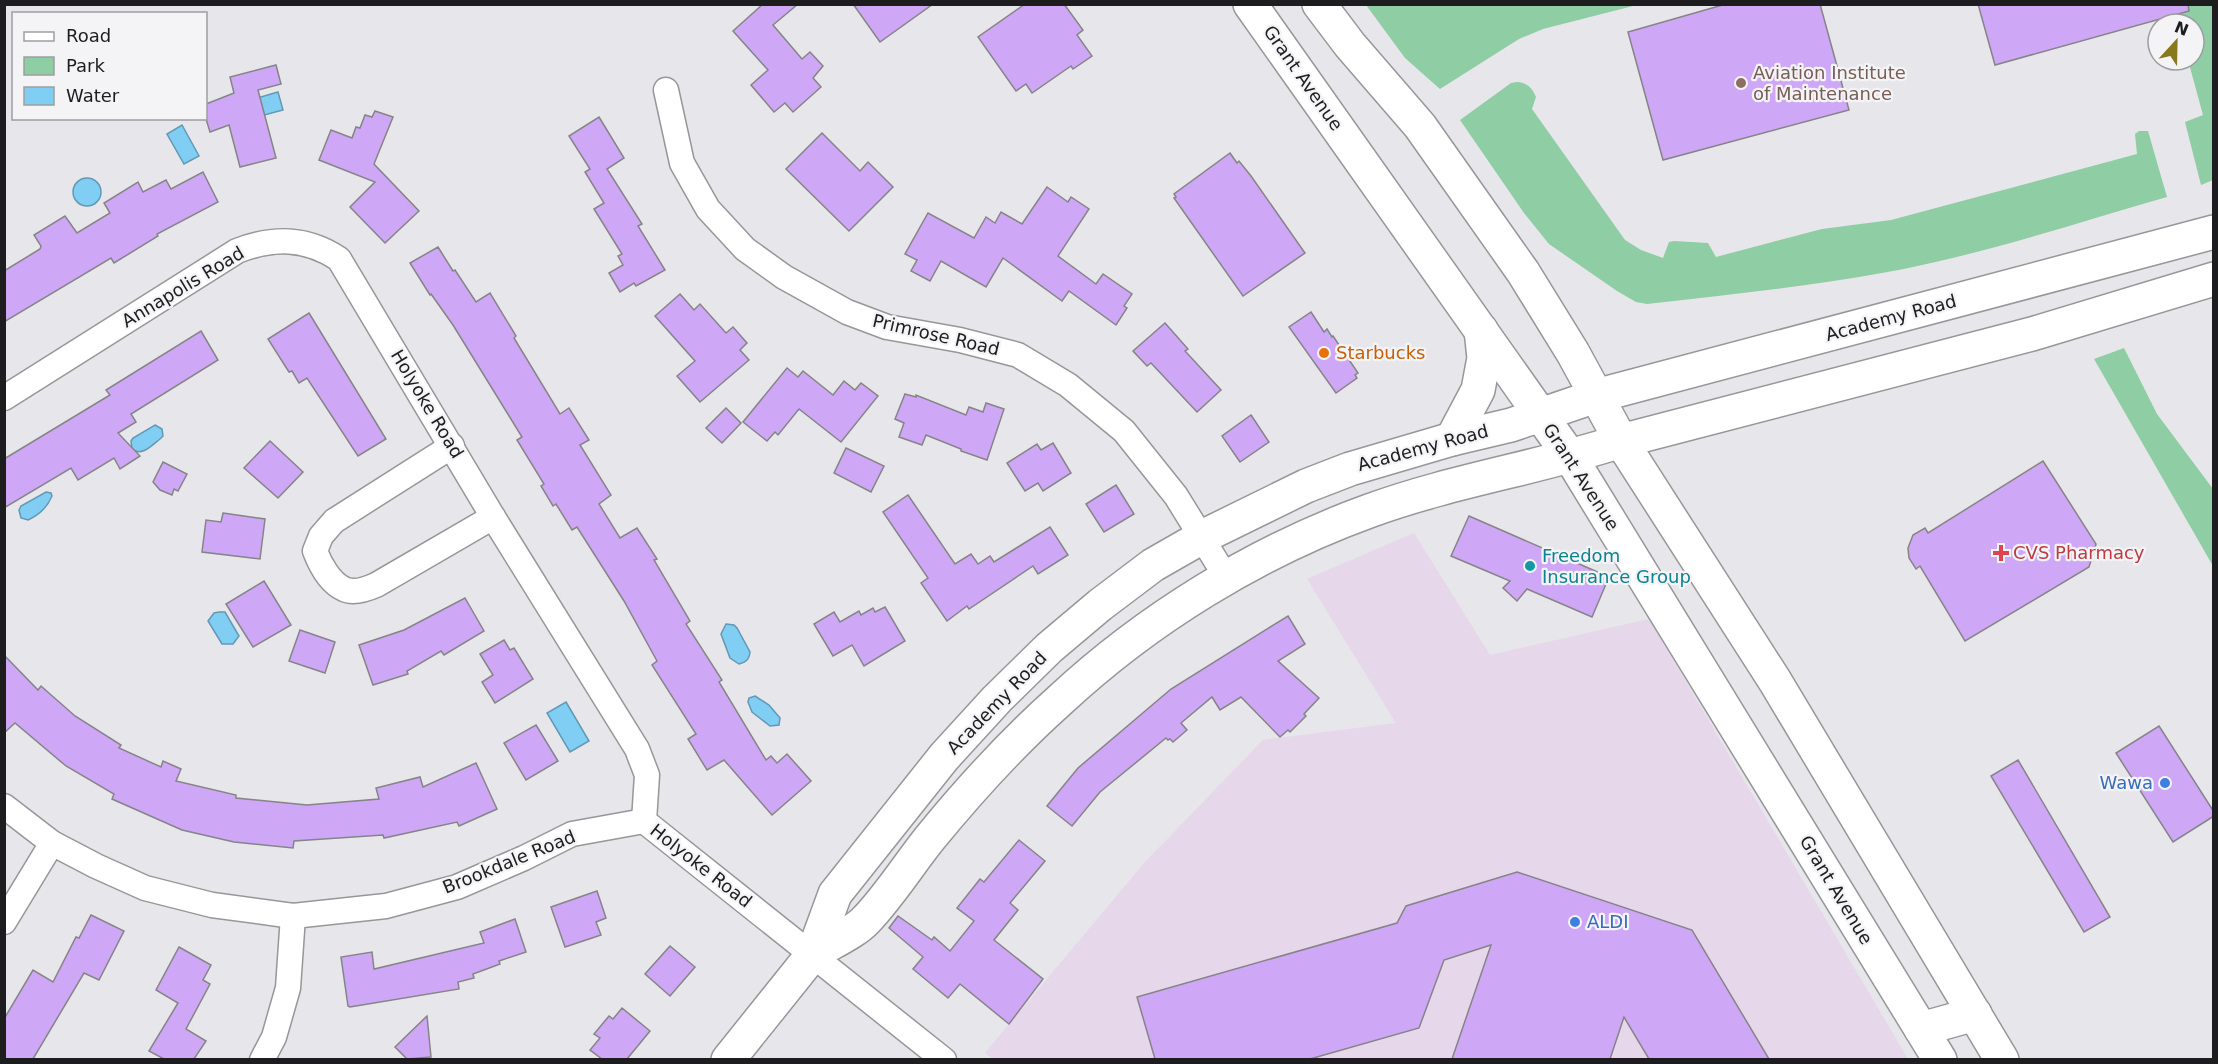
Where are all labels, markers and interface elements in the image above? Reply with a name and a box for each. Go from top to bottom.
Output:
legend [12,12,207,120]
north arrow [2146,12,2206,72]
text: N [2172,17,2191,40]
street label: Grant Avenue [1259,21,1347,134]
text: Road [66,25,111,46]
text: Park [66,55,105,76]
place label: Aviation Institute of Maintenance [1753,62,1906,104]
marker: Aviation Institute of Maintenance [1734,76,1748,90]
text: Water [66,85,120,106]
street label: Annapolis Road [118,242,248,331]
street label: Academy Road [1823,290,1959,345]
street label: Primrose Road [870,310,1002,359]
place label: Starbucks [1336,342,1425,363]
street label: Holyoke Road [387,346,468,462]
marker: Starbucks [1317,346,1331,360]
street label: Grant Avenue [1539,419,1624,534]
street label: Academy Road [1355,420,1491,475]
place label: CVS Pharmacy [2013,542,2145,563]
place label: Freedom Insurance Group [1542,545,1691,587]
marker: CVS Pharmacy [1994,546,2008,560]
marker: Freedom Insurance Group [1523,559,1537,573]
street label: Academy Road [942,647,1051,758]
place label: Wawa [2100,772,2153,793]
marker: Wawa [2158,776,2172,790]
street label: Holyoke Road [646,819,756,912]
street label: Brookdale Road [439,825,578,898]
street label: Grant Avenue [1796,831,1877,948]
place label: ALDI [1587,911,1629,932]
marker: ALDI [1568,915,1582,929]

